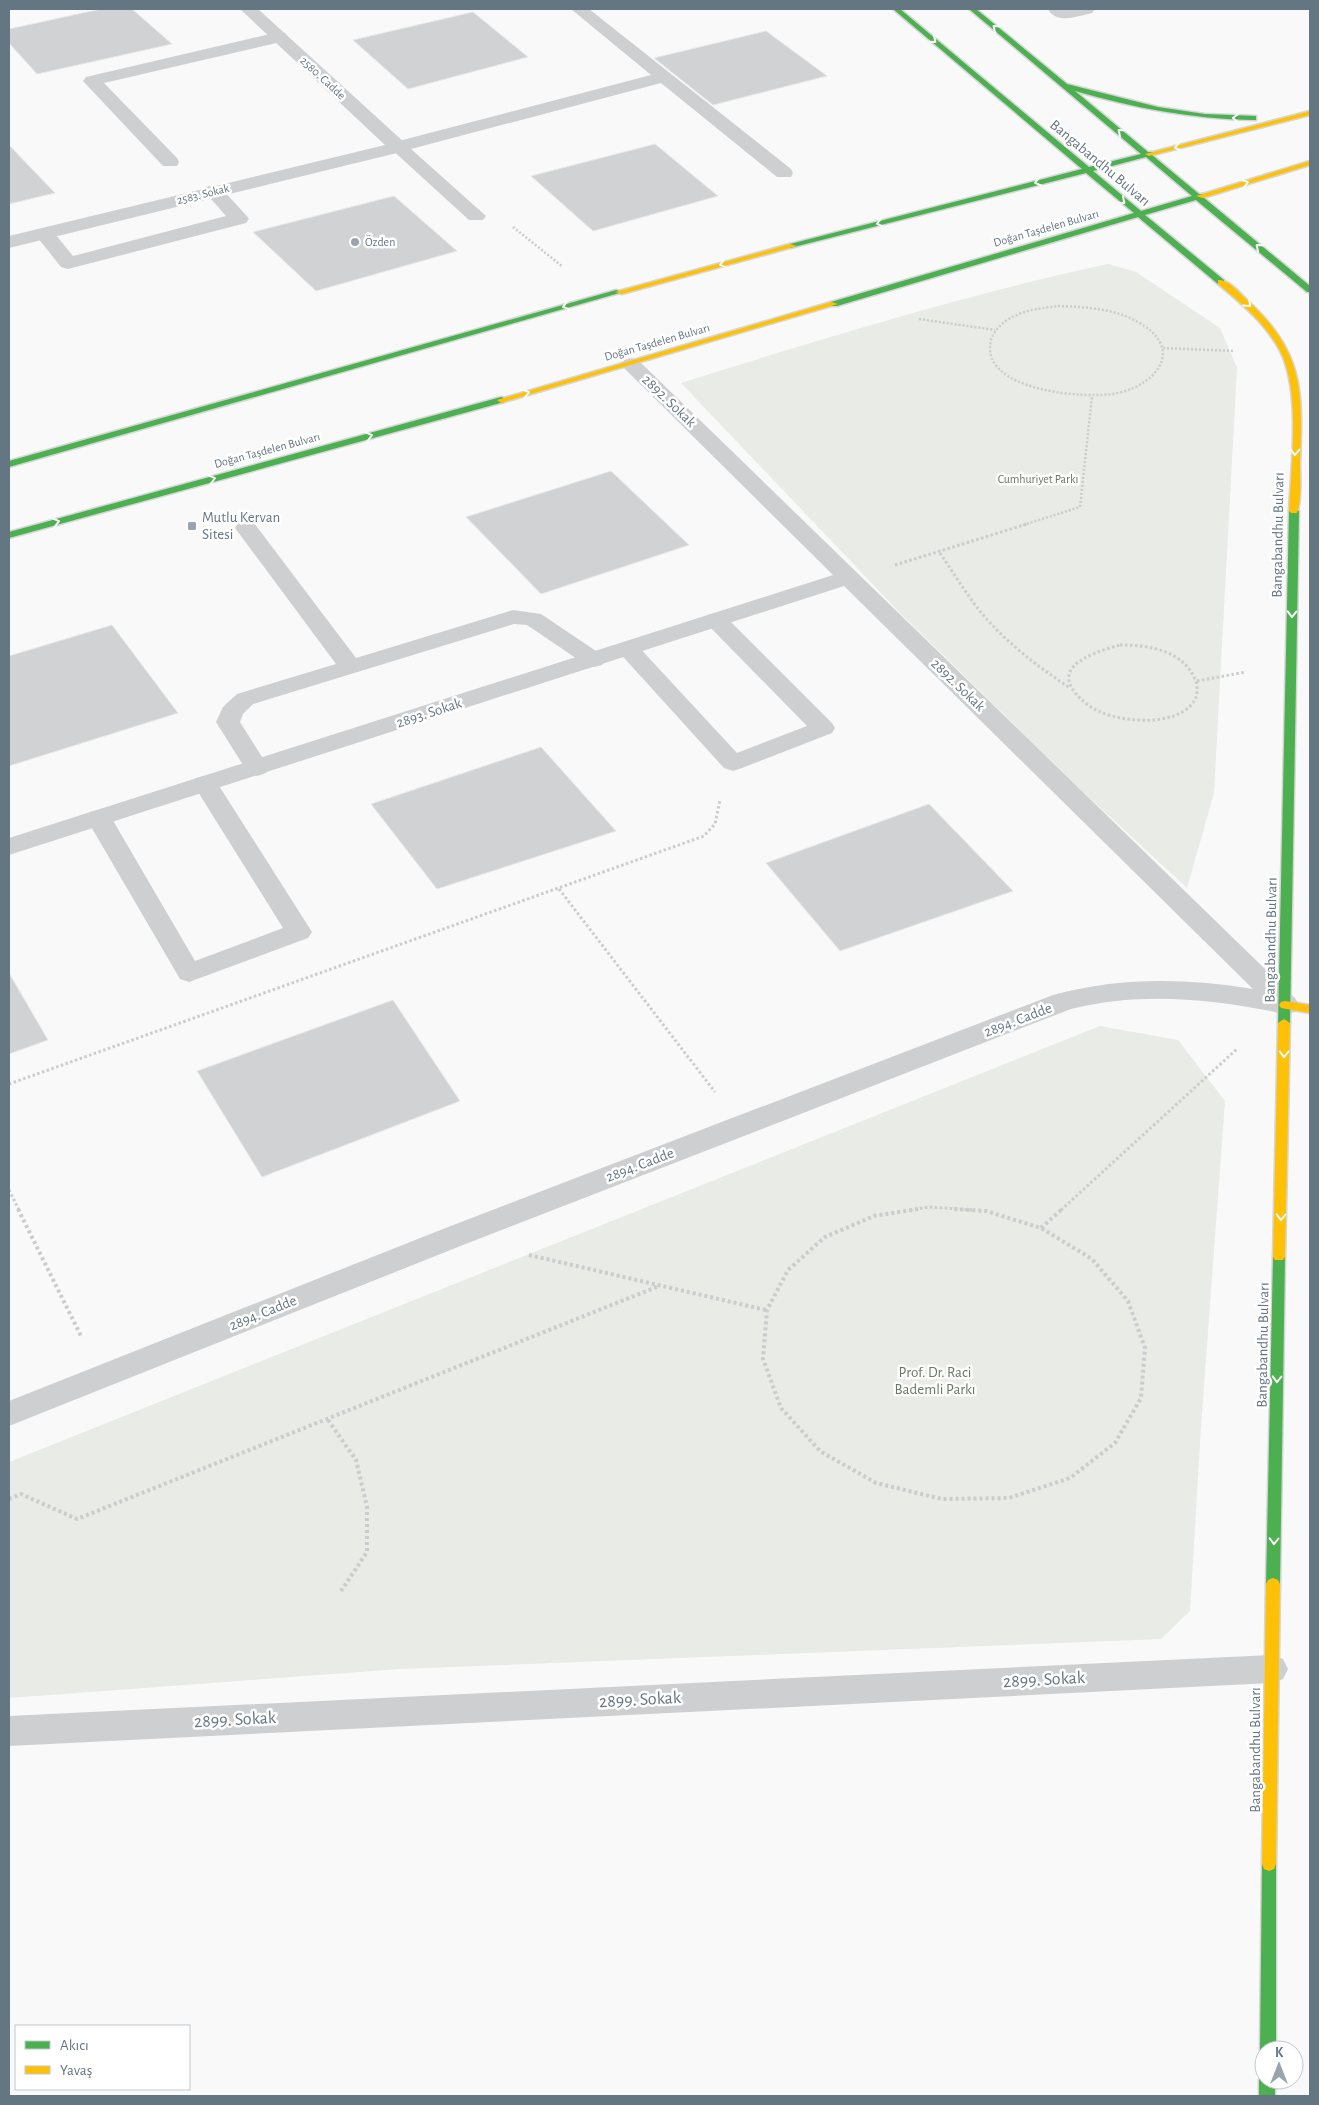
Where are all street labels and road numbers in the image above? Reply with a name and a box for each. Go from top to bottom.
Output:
street label: 2580. Cadde [298,54,348,102]
street label: Bangabandhu Bulvarı [1047,117,1153,209]
street label: 2583. Sokak [176,182,231,206]
street label: Doğan Taşdelen Bulvarı [992,207,1100,249]
street label: Doğan Taşdelen Bulvarı [603,321,711,363]
street label: 2892. Sokak [639,372,699,430]
street label: Doğan Taşdelen Bulvarı [213,430,321,470]
street label: Bangabandhu Bulvarı [1269,472,1287,598]
street label: 2892. Sokak [928,656,988,714]
street label: 2893. Sokak [395,695,464,731]
street label: Bangabandhu Bulvarı [1262,877,1280,1003]
street label: 2894. Cadde [982,1000,1054,1040]
street label: 2894. Cadde [604,1145,676,1185]
street label: Bangabandhu Bulvarı [1254,1282,1272,1408]
street label: 2894. Cadde [227,1293,299,1333]
street label: 2899. Sokak [1003,1669,1086,1691]
street label: Bangabandhu Bulvarı [1248,1687,1263,1813]
street label: 2899. Sokak [599,1689,682,1711]
street label: 2899. Sokak [194,1709,277,1731]

